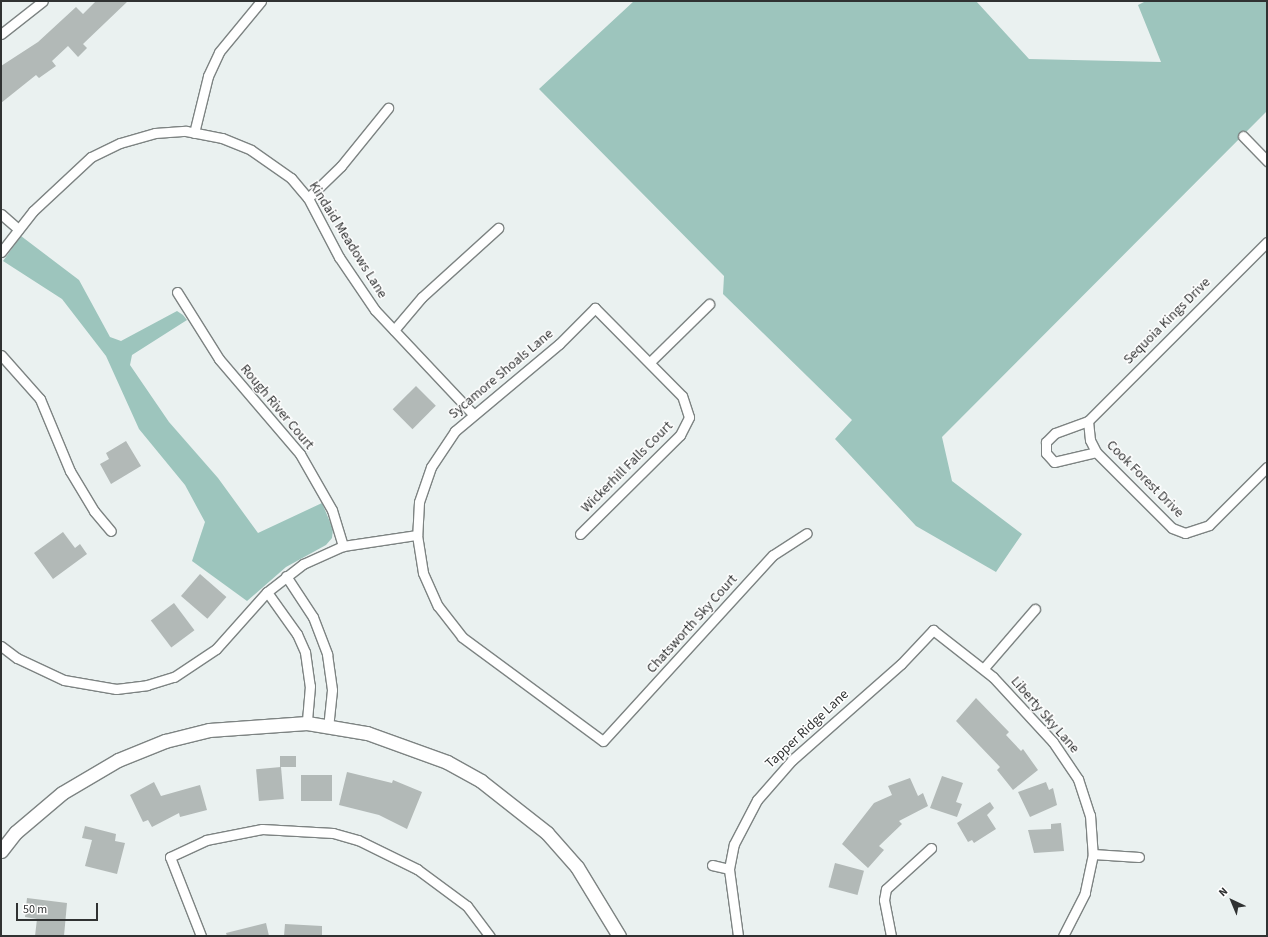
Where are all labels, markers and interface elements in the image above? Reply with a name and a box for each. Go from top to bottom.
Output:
street label: Kindaid Meadows Lane [305,179,391,301]
street label: Sequoia Kings Drive [1120,274,1214,368]
street label: Sycamore Shoals Lane [445,325,557,423]
street label: Rough River Court [237,361,317,453]
street label: Wickerhill Falls Court [578,418,676,516]
street label: Cook Forest Drive [1103,437,1187,521]
street label: Chatsworth Sky Court [643,571,741,677]
street label: Liberty Sky Lane [1007,673,1083,757]
street label: Tapper Ridge Lane [762,686,852,772]
north arrow [1212,881,1252,921]
text: N [1215,884,1231,900]
scale bar [18,895,100,921]
text: 50 m [23,901,47,918]

